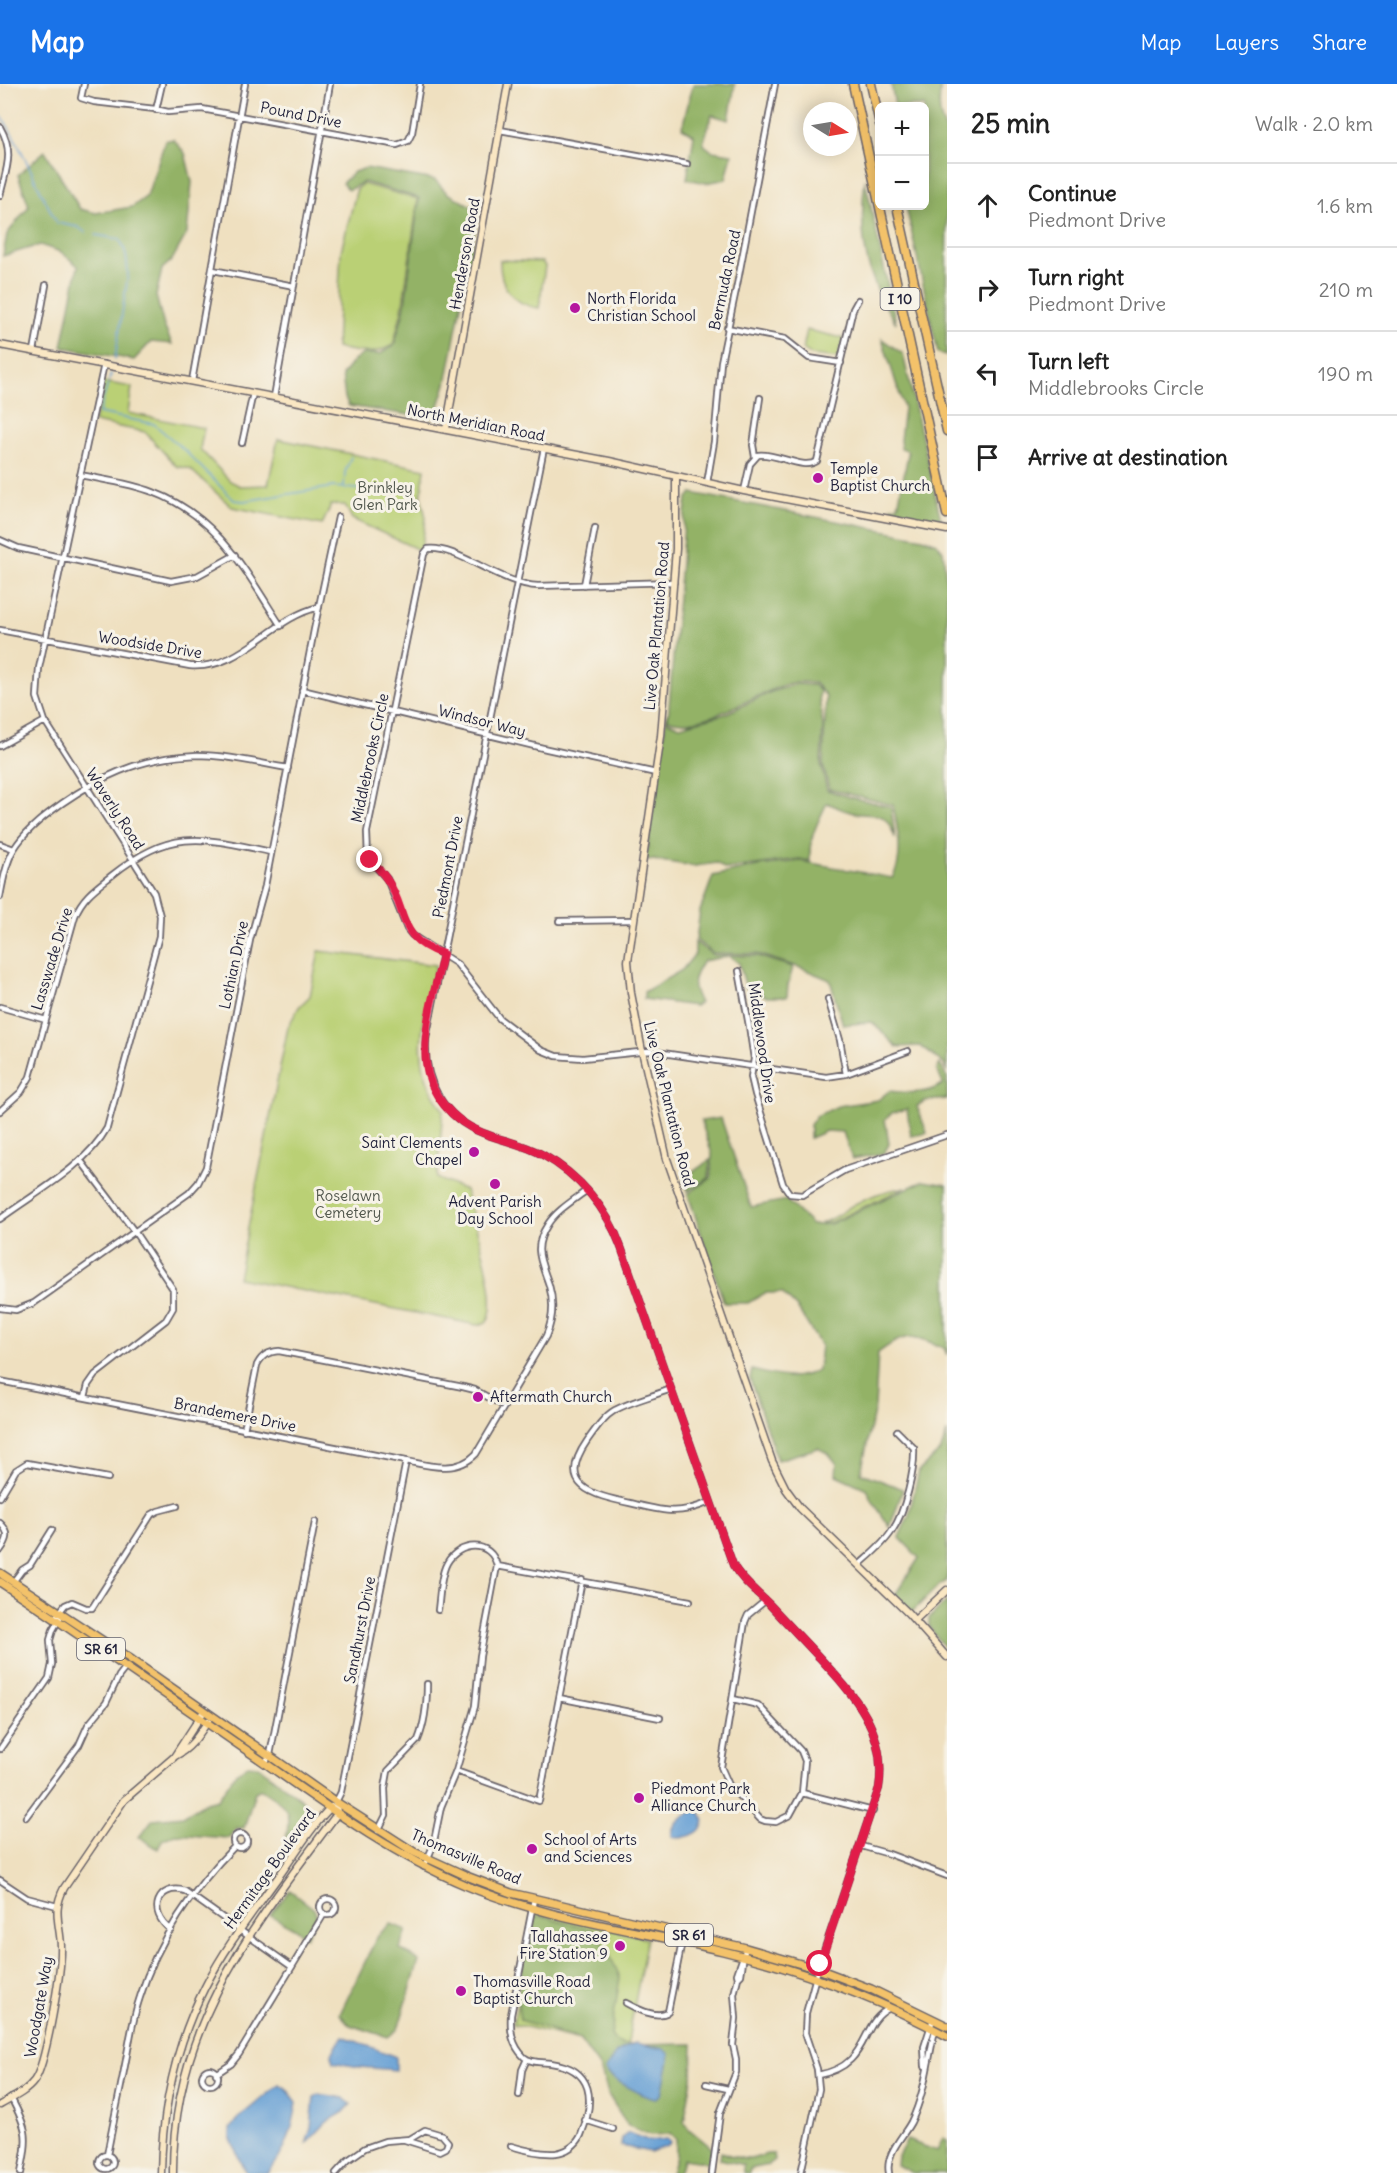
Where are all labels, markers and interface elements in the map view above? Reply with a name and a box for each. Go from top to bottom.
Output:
text: Map [30,24,84,60]
text: Map [1141,29,1181,56]
text: Layers [1214,29,1279,56]
text: Share [1312,29,1367,56]
street label: Pound Drive [259,97,343,132]
north arrow [803,102,857,156]
map controls [875,102,929,210]
button: + [875,102,929,156]
text: 25 min [971,107,1050,140]
text: Walk · 2.0 km [1255,111,1373,136]
button: − [875,156,929,210]
text: Continue [1028,179,1117,207]
icon: ahead [971,189,1004,222]
text: 1.6 km [1317,193,1373,218]
street label: Henderson Road [445,196,484,311]
text: Piedmont Drive [1028,207,1166,232]
street label: Bermuda Road [705,228,744,332]
text: Turn right [1028,263,1124,291]
icon: right [971,273,1004,306]
text: 210 m [1319,277,1373,302]
road number: I 10 [880,288,920,310]
place label: North Florida Christian School [587,289,696,325]
text: Piedmont Drive [1028,291,1166,316]
marker: North Florida Christian School [568,301,582,315]
text: Turn left [1028,347,1109,375]
icon: left [971,357,1004,390]
text: 190 m [1318,361,1373,386]
text: Middlebrooks Circle [1028,375,1204,400]
street label: North Meridian Road [406,400,547,445]
icon: arrive [971,441,1004,474]
text: Arrive at destination [1028,443,1228,471]
place label: Temple Baptist Church [830,459,931,495]
marker: Temple Baptist Church [811,471,825,485]
park label: Brinkley Glen Park [352,478,418,514]
street label: Live Oak Plantation Road [640,541,673,711]
street label: Woodside Drive [97,627,203,662]
street label: Middlebrooks Circle [346,691,393,824]
street label: Windsor Way [436,700,528,741]
street label: Waverly Road [82,764,149,853]
street label: Piedmont Drive [428,814,467,920]
route end [356,846,382,872]
street label: Lasswade Drive [27,905,76,1013]
street label: Lothian Drive [215,919,252,1011]
street label: Middlewood Drive [745,982,780,1104]
street label: Live Oak Plantation Road [640,1019,699,1188]
place label: Saint Clements Chapel [362,1133,462,1169]
marker: Saint Clements Chapel [467,1145,481,1159]
marker: Advent Parish Day School [488,1177,502,1191]
park label: Roselawn Cemetery [315,1186,381,1222]
place label: Advent Parish Day School [448,1192,542,1228]
place label: Aftermath Church [490,1387,612,1406]
marker: Aftermath Church [471,1390,485,1404]
street label: Brandemere Drive [172,1393,298,1436]
street label: Sandhurst Drive [340,1575,379,1685]
road number: SR 61 [77,1638,125,1660]
place label: Piedmont Park Alliance Church [651,1779,757,1815]
marker: Piedmont Park Alliance Church [632,1791,646,1805]
street label: Hermitage Boulevard [220,1805,320,1933]
street label: Thomasville Road [408,1825,524,1888]
place label: School of Arts and Sciences [544,1830,637,1866]
marker: School of Arts and Sciences [525,1842,539,1856]
road number: SR 61 [665,1924,713,1946]
place label: Tallahassee Fire Station 9 [519,1927,608,1963]
marker: Tallahassee Fire Station 9 [613,1939,627,1953]
route start [806,1950,832,1976]
street label: Woodgate Way [20,1955,57,2059]
place label: Thomasville Road Baptist Church [473,1972,591,2008]
marker: Thomasville Road Baptist Church [454,1984,468,1998]

